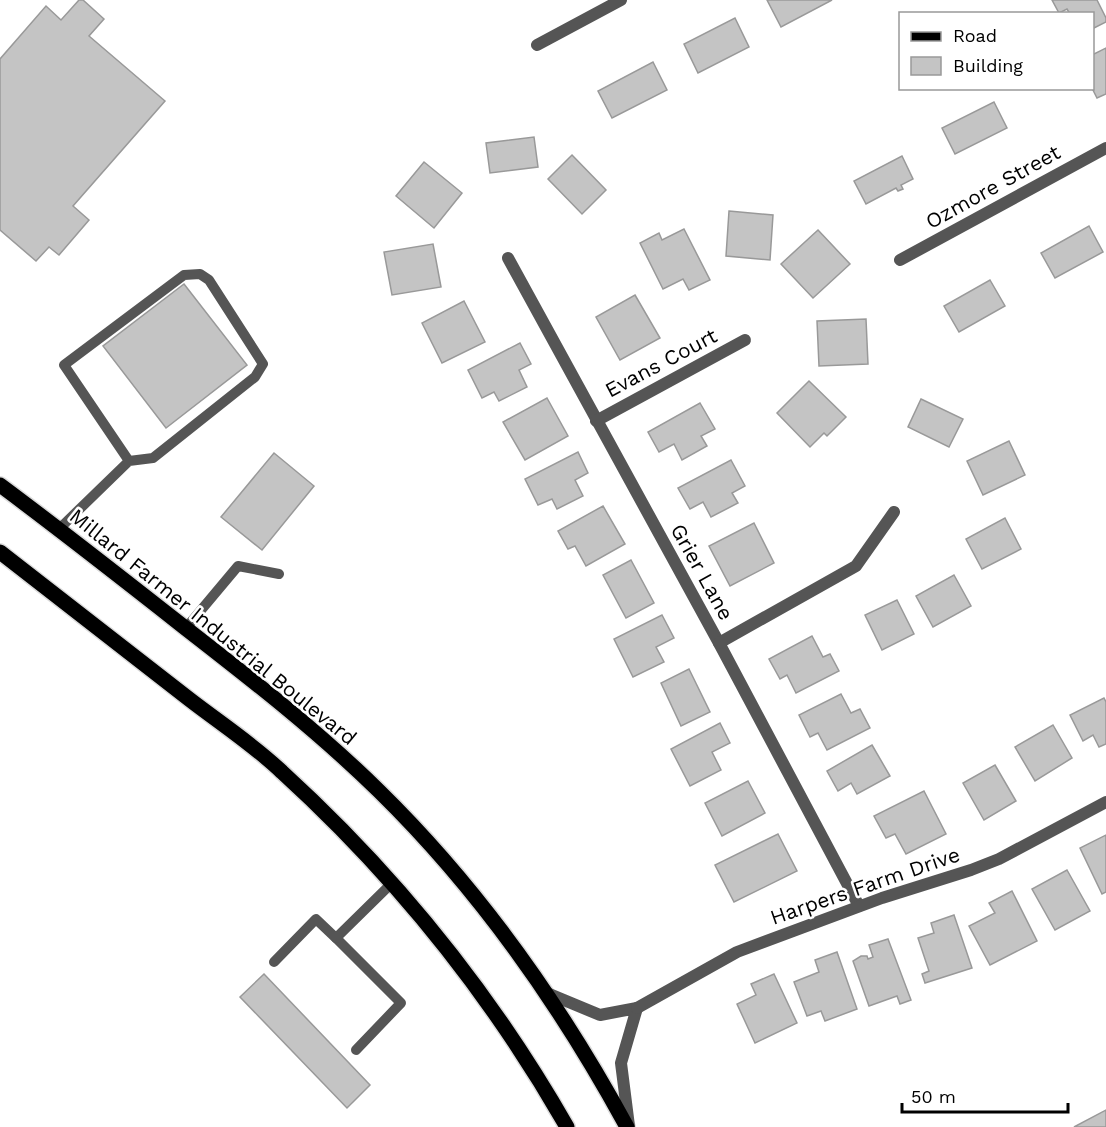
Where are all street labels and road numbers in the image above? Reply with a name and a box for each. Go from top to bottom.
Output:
street label: Ozmore Street [921,139,1065,234]
street label: Evans Court [601,323,721,403]
street label: Millard Farmer Industrial Boulevard [65,503,362,750]
street label: Grier Lane [666,519,739,624]
street label: Harpers Farm Drive [767,841,963,930]

